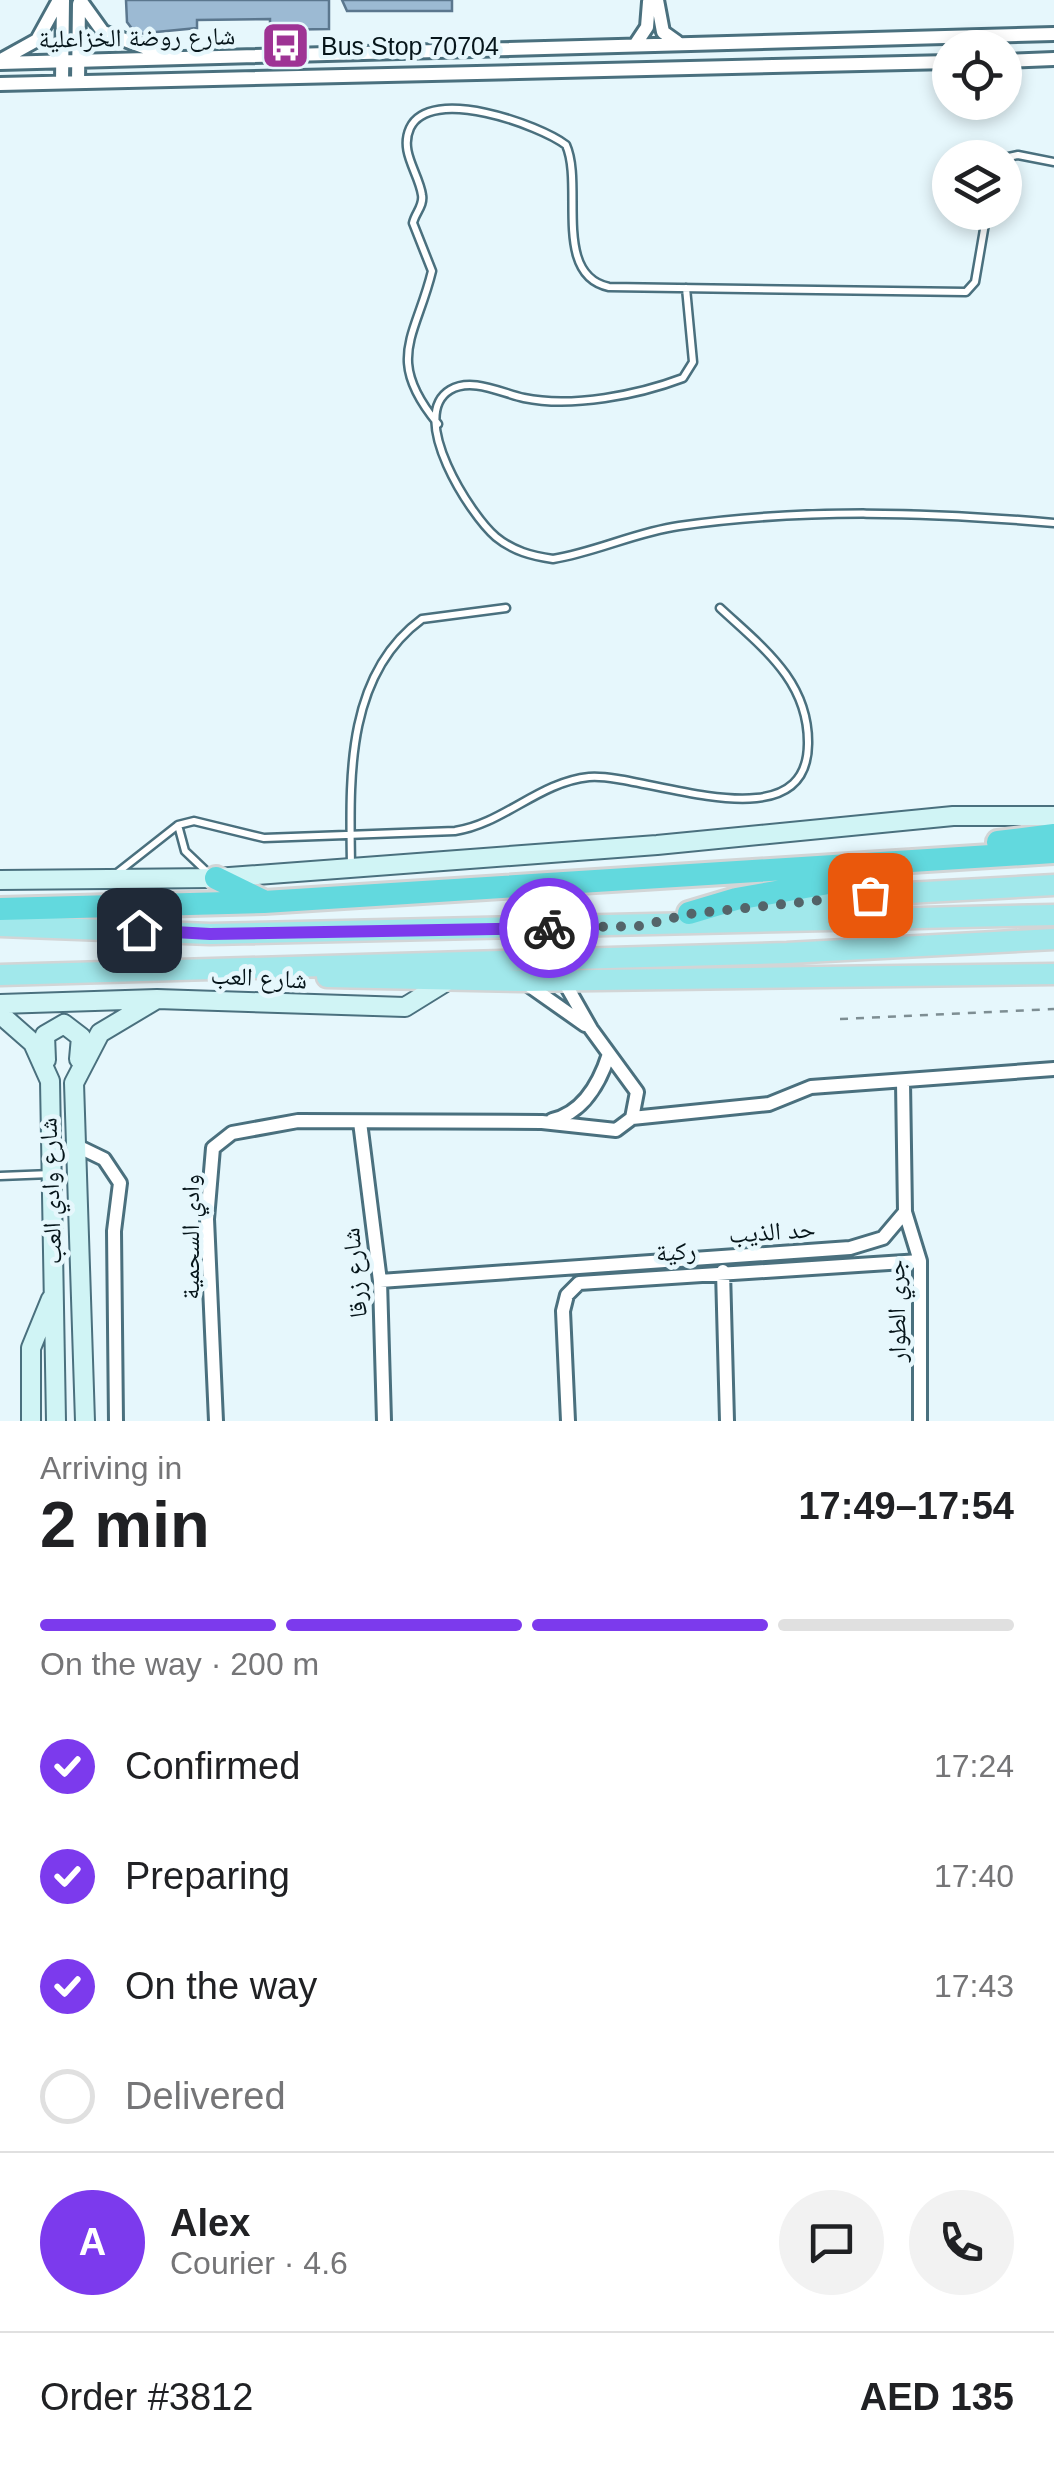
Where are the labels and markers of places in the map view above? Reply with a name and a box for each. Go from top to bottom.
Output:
bus stop icon: Bus Stop 70704 [260,20,312,72]
place label: Bus Stop 70704 [321,32,499,60]
pin [828,853,913,938]
pin [97,888,182,973]

